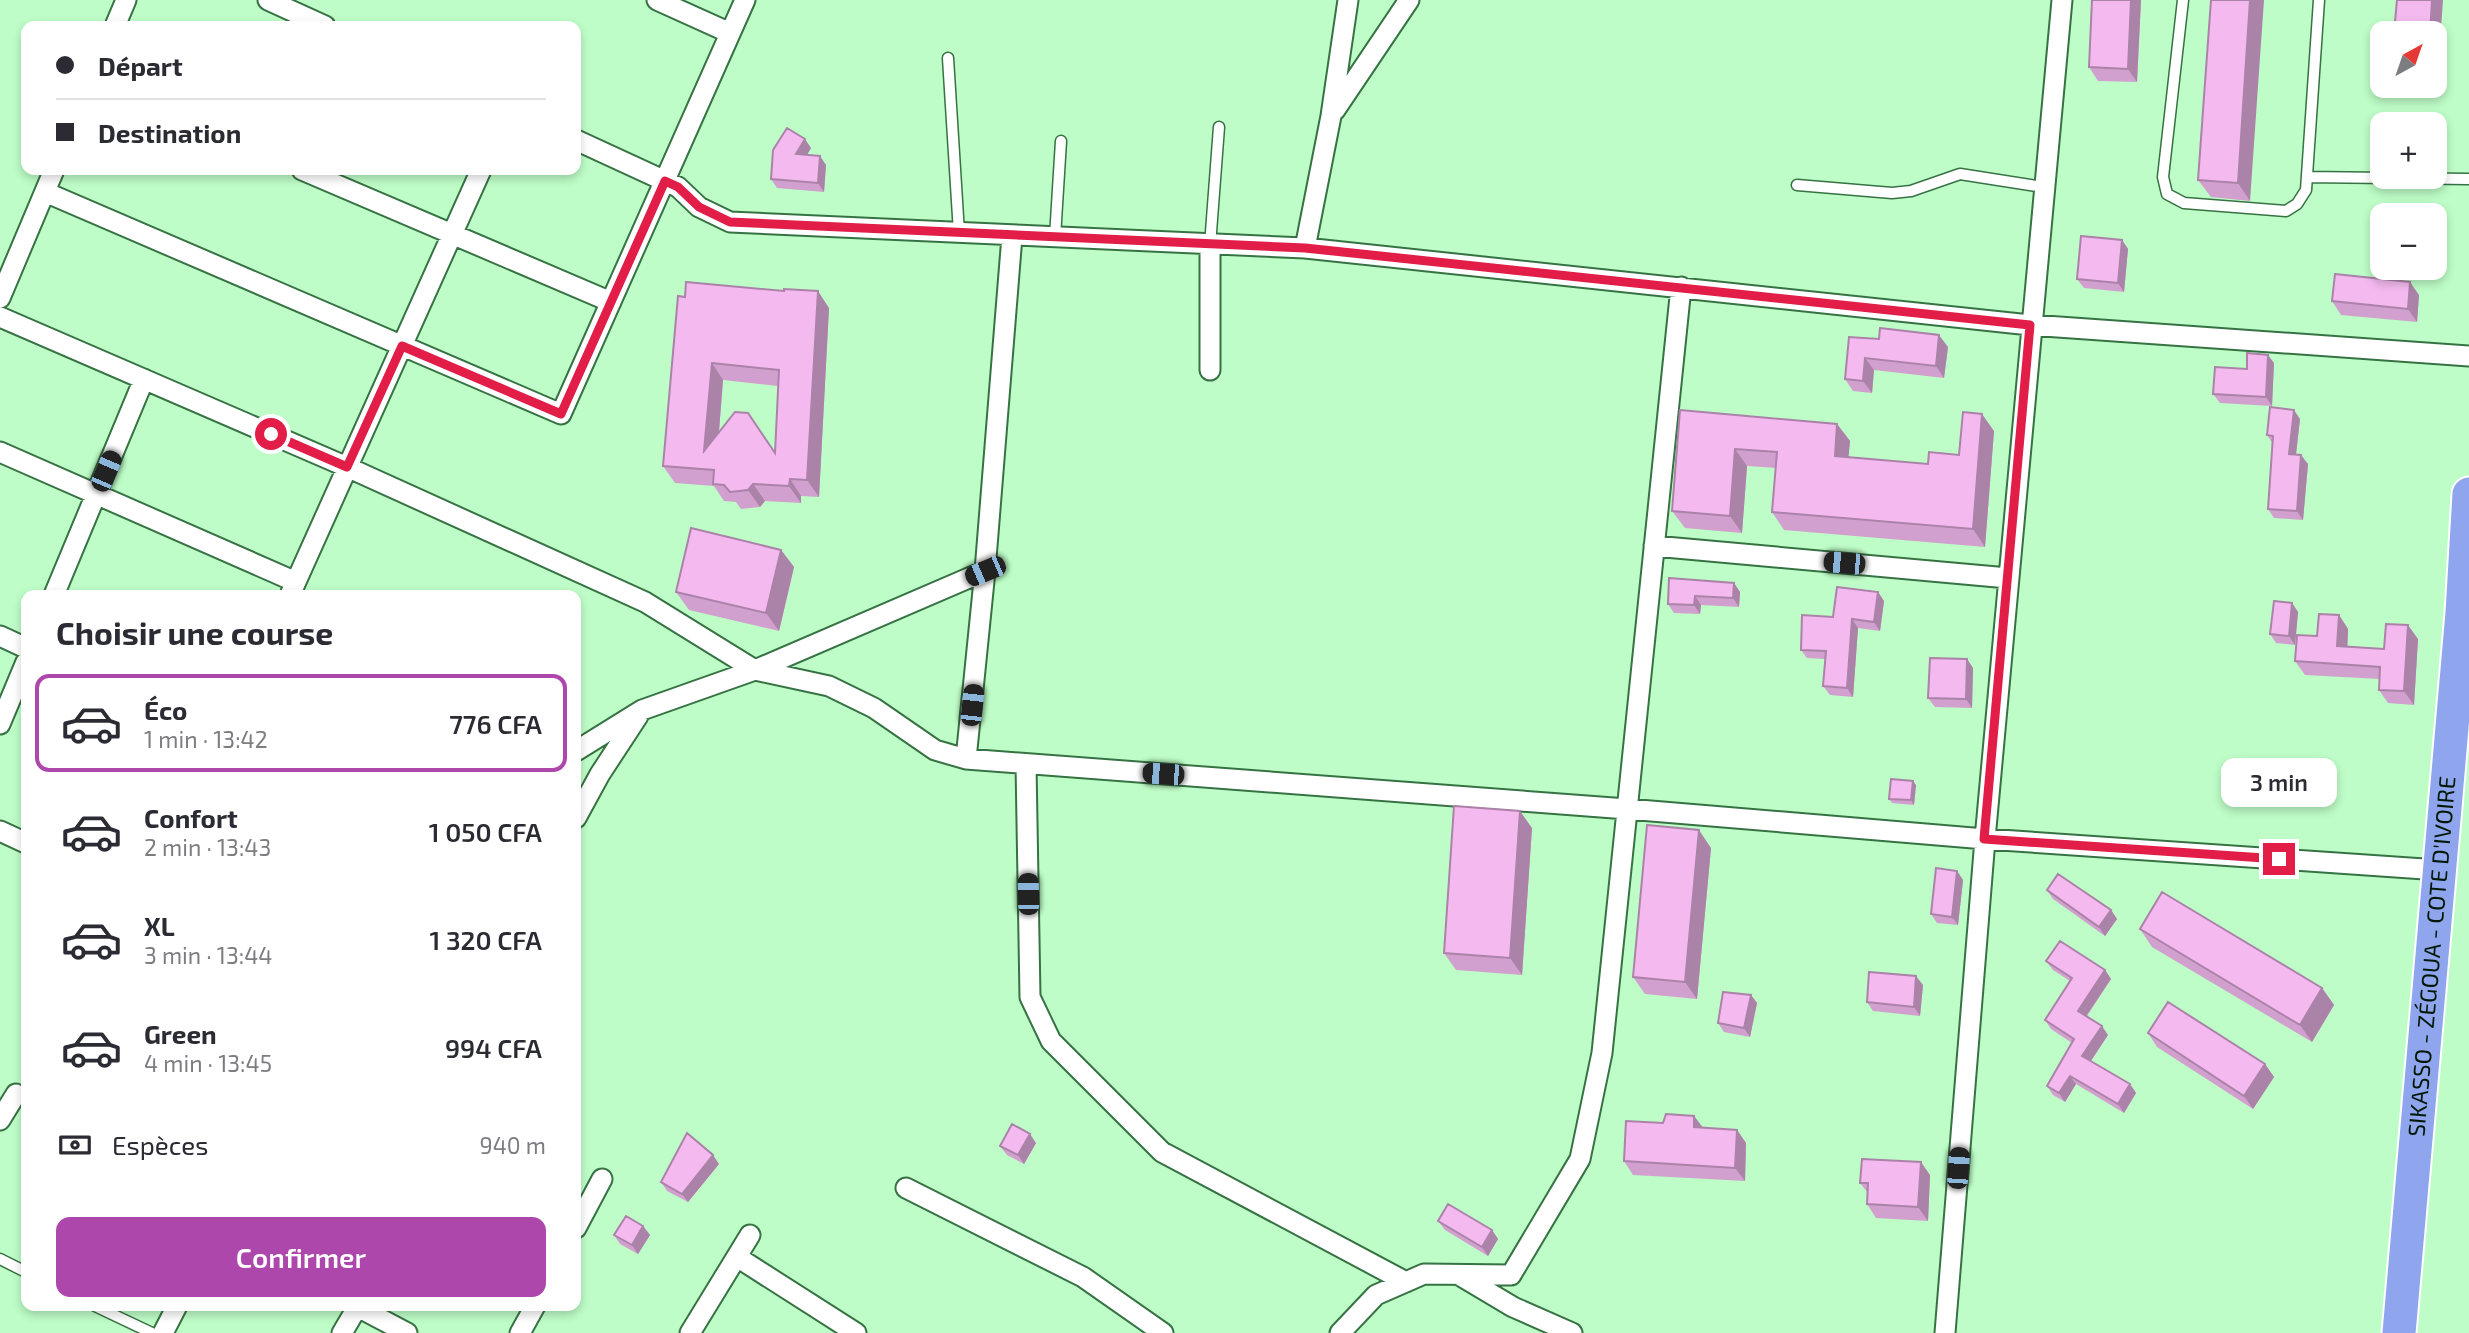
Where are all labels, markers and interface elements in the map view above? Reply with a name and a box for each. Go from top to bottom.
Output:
north arrow [2370,21,2446,98]
map controls [2370,21,2447,280]
text: Départ [98,50,183,81]
button: + [2370,112,2447,189]
text: Destination [98,117,241,148]
button: − [2370,203,2447,280]
route start [255,418,287,450]
car [89,448,124,494]
car [1823,551,1866,575]
car [962,553,1009,589]
text: Choisir une course [56,613,333,651]
car [960,683,985,727]
icon: car [60,692,123,755]
text: Éco [144,694,187,725]
text: 776 CFA [449,708,542,739]
text: 1 min · 13:42 [144,725,268,753]
callout: 3 min [2221,758,2337,806]
car [1142,762,1185,786]
text: 3 min [2250,768,2308,796]
street label: SIKASSO - ZÉGOUA - COTE D'IVOIRE [2401,775,2461,1138]
icon: car [60,800,123,863]
text: Confort [144,802,238,833]
text: 1 050 CFA [429,816,542,847]
text: 2 min · 13:43 [144,833,271,861]
route end [2263,843,2295,875]
car [1018,873,1039,915]
icon: car [60,908,123,971]
text: XL [144,910,175,941]
text: 1 320 CFA [429,924,542,955]
text: 3 min · 13:44 [144,941,272,969]
icon: car [60,1016,123,1079]
text: Green [144,1018,217,1049]
text: 994 CFA [445,1032,542,1063]
text: 4 min · 13:45 [144,1049,272,1077]
icon: cash [56,1126,94,1164]
text: Espèces [112,1129,209,1160]
text: 940 m [480,1131,546,1159]
car [1947,1146,1970,1190]
button: Confirmer [56,1217,546,1297]

